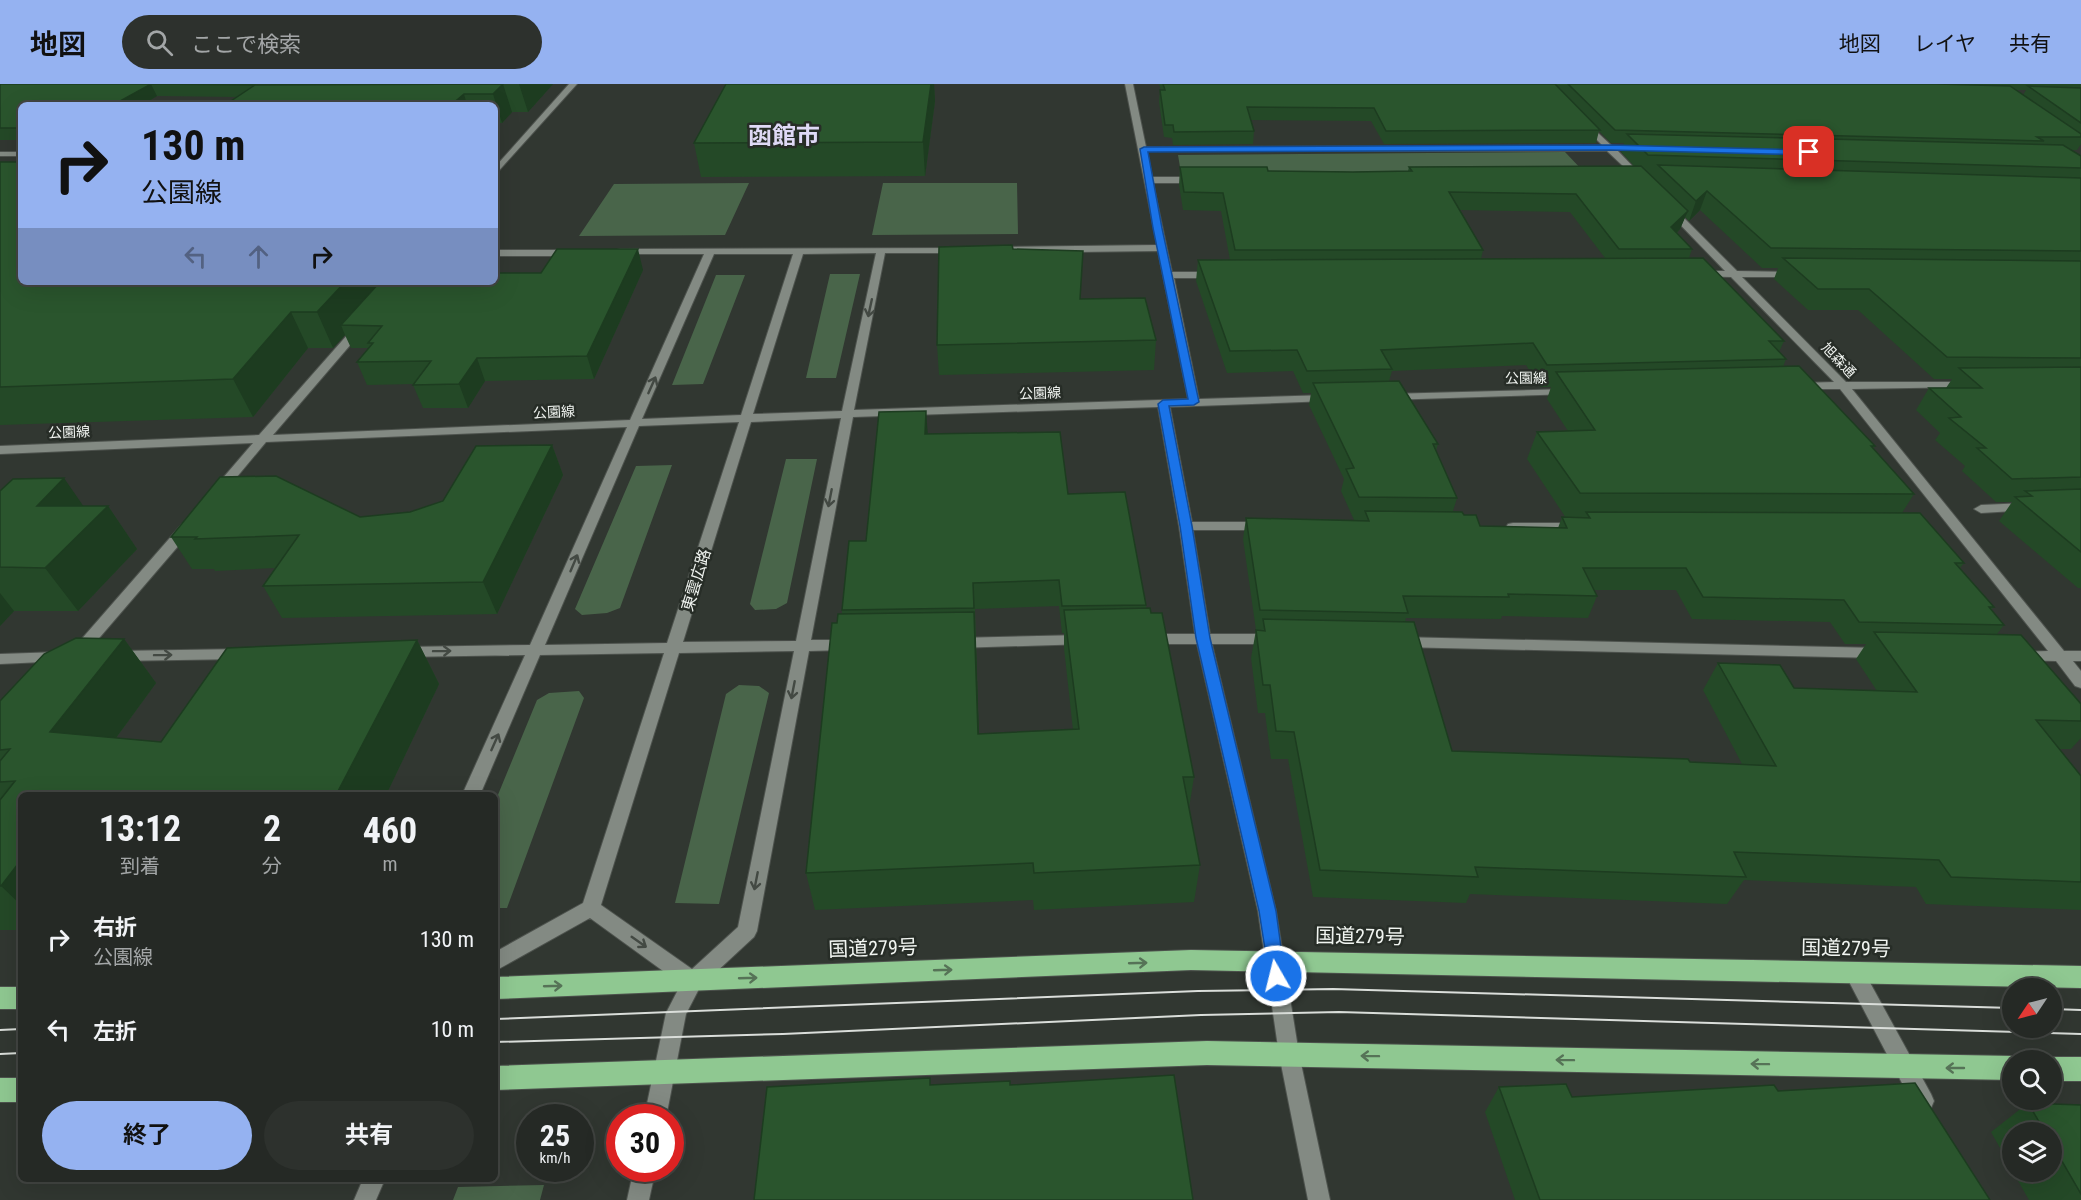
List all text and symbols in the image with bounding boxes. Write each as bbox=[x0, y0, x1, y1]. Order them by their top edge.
search box bbox=[122, 15, 542, 69]
icon: search bbox=[143, 26, 176, 59]
text: 地図 bbox=[30, 28, 86, 61]
text: ここで検索 bbox=[191, 32, 301, 57]
text: 地図 bbox=[1839, 32, 1881, 56]
text: レイヤ bbox=[1914, 32, 1976, 56]
text: 共有 bbox=[2009, 32, 2051, 56]
text: 130 m bbox=[141, 121, 246, 170]
district label: 函館市 bbox=[748, 122, 820, 150]
icon: right bbox=[42, 126, 120, 204]
pin bbox=[1783, 126, 1834, 177]
icon: arrive bbox=[1792, 135, 1825, 168]
text: 公園線 bbox=[141, 177, 222, 209]
icon: left bbox=[179, 240, 212, 273]
icon: ahead bbox=[242, 240, 275, 273]
icon: right bbox=[305, 240, 338, 273]
one-way arrow bbox=[863, 298, 875, 317]
street label: 旭森通 bbox=[1819, 339, 1859, 381]
street label: 公園線 bbox=[1505, 370, 1547, 386]
one-way arrow bbox=[647, 376, 658, 394]
street label: 公園線 bbox=[1019, 384, 1061, 402]
street label: 公園線 bbox=[533, 403, 575, 421]
street label: 公園線 bbox=[48, 423, 90, 441]
one-way arrow bbox=[824, 488, 835, 508]
street label: 東雲広路 bbox=[678, 547, 714, 613]
one-way arrow bbox=[569, 554, 580, 572]
one-way arrow bbox=[432, 646, 452, 657]
one-way arrow bbox=[153, 650, 173, 661]
one-way arrow bbox=[787, 680, 798, 699]
one-way arrow bbox=[490, 733, 501, 751]
text: 13:12 bbox=[99, 808, 181, 850]
text: 2 bbox=[263, 808, 281, 850]
text: 460 bbox=[363, 810, 417, 852]
text: m bbox=[382, 852, 398, 876]
text: 到着 bbox=[120, 854, 160, 878]
text: 分 bbox=[262, 854, 282, 878]
one-way arrow bbox=[750, 871, 761, 891]
text: 右折 bbox=[93, 915, 137, 940]
icon: right bbox=[42, 923, 75, 956]
street label: 国道279号 bbox=[1315, 923, 1405, 949]
text: 130 m bbox=[420, 927, 474, 952]
street label: 国道279号 bbox=[828, 934, 918, 962]
street label: 国道279号 bbox=[1801, 935, 1891, 961]
one-way arrow bbox=[630, 936, 646, 948]
position arrow bbox=[1244, 944, 1308, 1008]
text: 公園線 bbox=[93, 945, 153, 969]
one-way arrow bbox=[1128, 957, 1147, 968]
one-way arrow bbox=[933, 965, 953, 976]
one-way arrow bbox=[738, 973, 758, 984]
north arrow bbox=[2002, 978, 2062, 1038]
map controls bbox=[2002, 978, 2062, 1182]
one-way arrow bbox=[543, 980, 563, 991]
icon: left bbox=[42, 1013, 75, 1046]
text: 10 m bbox=[431, 1017, 474, 1042]
text: 左折 bbox=[93, 1019, 137, 1044]
one-way arrow bbox=[1360, 1050, 1380, 1062]
button: search bbox=[2002, 1050, 2062, 1110]
one-way arrow bbox=[1555, 1055, 1575, 1066]
one-way arrow bbox=[1750, 1059, 1770, 1070]
one-way arrow bbox=[1945, 1062, 1965, 1074]
button: 終了 bbox=[42, 1101, 252, 1170]
button: 共有 bbox=[264, 1101, 474, 1170]
speed limit sign: 30 bbox=[606, 1104, 684, 1182]
text: 25 bbox=[540, 1118, 570, 1153]
button: layers bbox=[2002, 1122, 2062, 1182]
text: km/h bbox=[540, 1149, 570, 1167]

